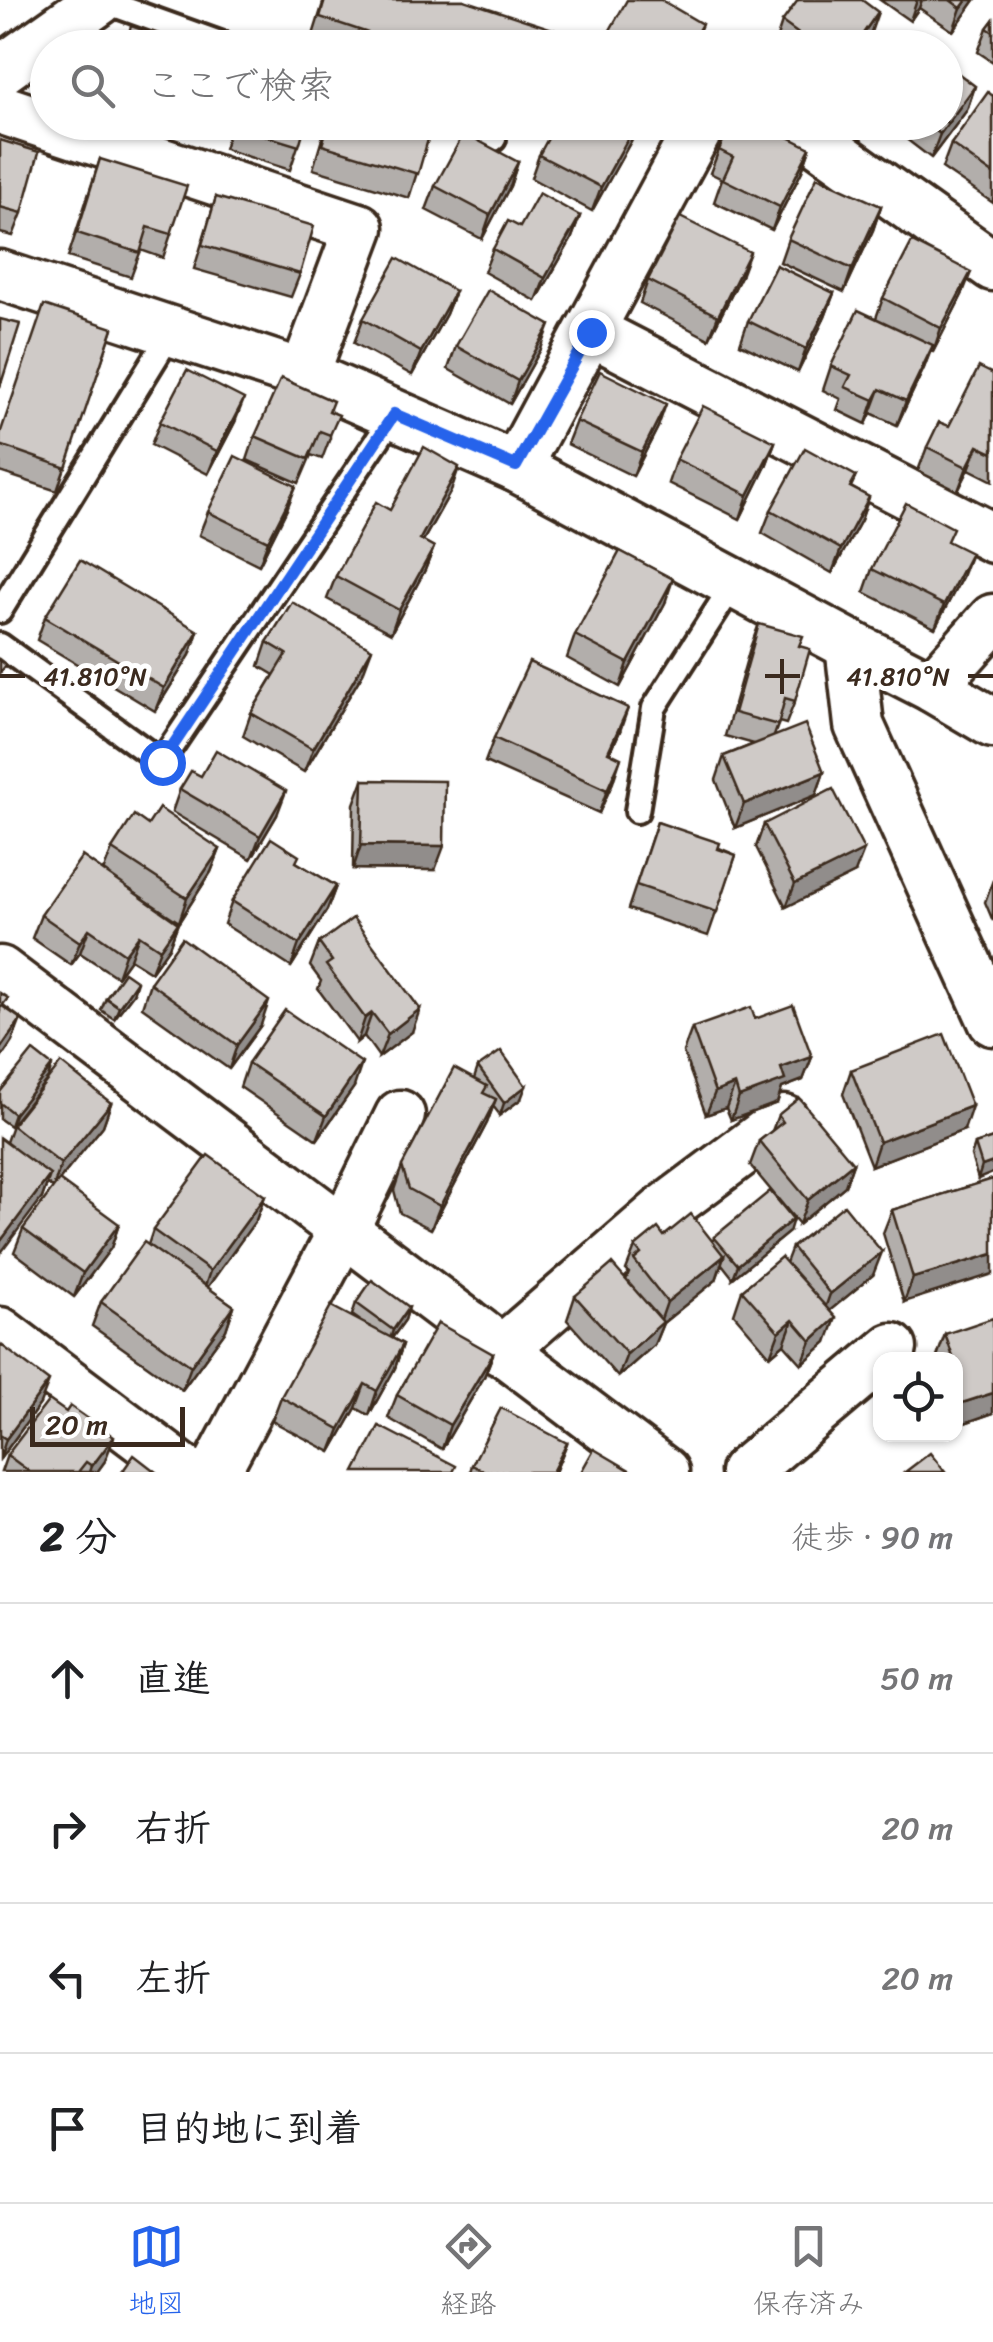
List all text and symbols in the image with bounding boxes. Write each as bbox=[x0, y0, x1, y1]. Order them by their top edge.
search box bbox=[30, 30, 963, 140]
text: ここで検索 bbox=[145, 52, 335, 119]
icon: search bbox=[65, 58, 120, 113]
route end bbox=[569, 310, 615, 356]
text: 41.810°N bbox=[43, 654, 147, 699]
text: 41.810°N bbox=[846, 654, 950, 699]
route start bbox=[140, 740, 186, 786]
map controls bbox=[873, 1352, 963, 1442]
button: locate bbox=[873, 1352, 963, 1442]
text: 20 m bbox=[45, 1400, 108, 1449]
scale bar bbox=[30, 1402, 185, 1446]
text: 2 分 bbox=[40, 1500, 117, 1574]
text: 徒歩 · 90 m bbox=[791, 1509, 953, 1566]
text: 直進 bbox=[135, 1645, 211, 1712]
text: 50 m bbox=[880, 1650, 953, 1707]
icon: ahead bbox=[40, 1651, 95, 1706]
text: 右折 bbox=[135, 1795, 211, 1862]
text: 20 m bbox=[881, 1800, 953, 1857]
icon: right bbox=[40, 1801, 95, 1856]
text: 左折 bbox=[135, 1945, 211, 2012]
text: 20 m bbox=[881, 1950, 953, 2007]
icon: left bbox=[40, 1951, 95, 2006]
text: 目的地に到着 bbox=[135, 2095, 363, 2162]
icon: arrive bbox=[40, 2101, 95, 2156]
tab: 地図 bbox=[128, 2219, 184, 2328]
tab: 経路 bbox=[440, 2219, 497, 2328]
tab: 保存済み bbox=[753, 2219, 865, 2328]

